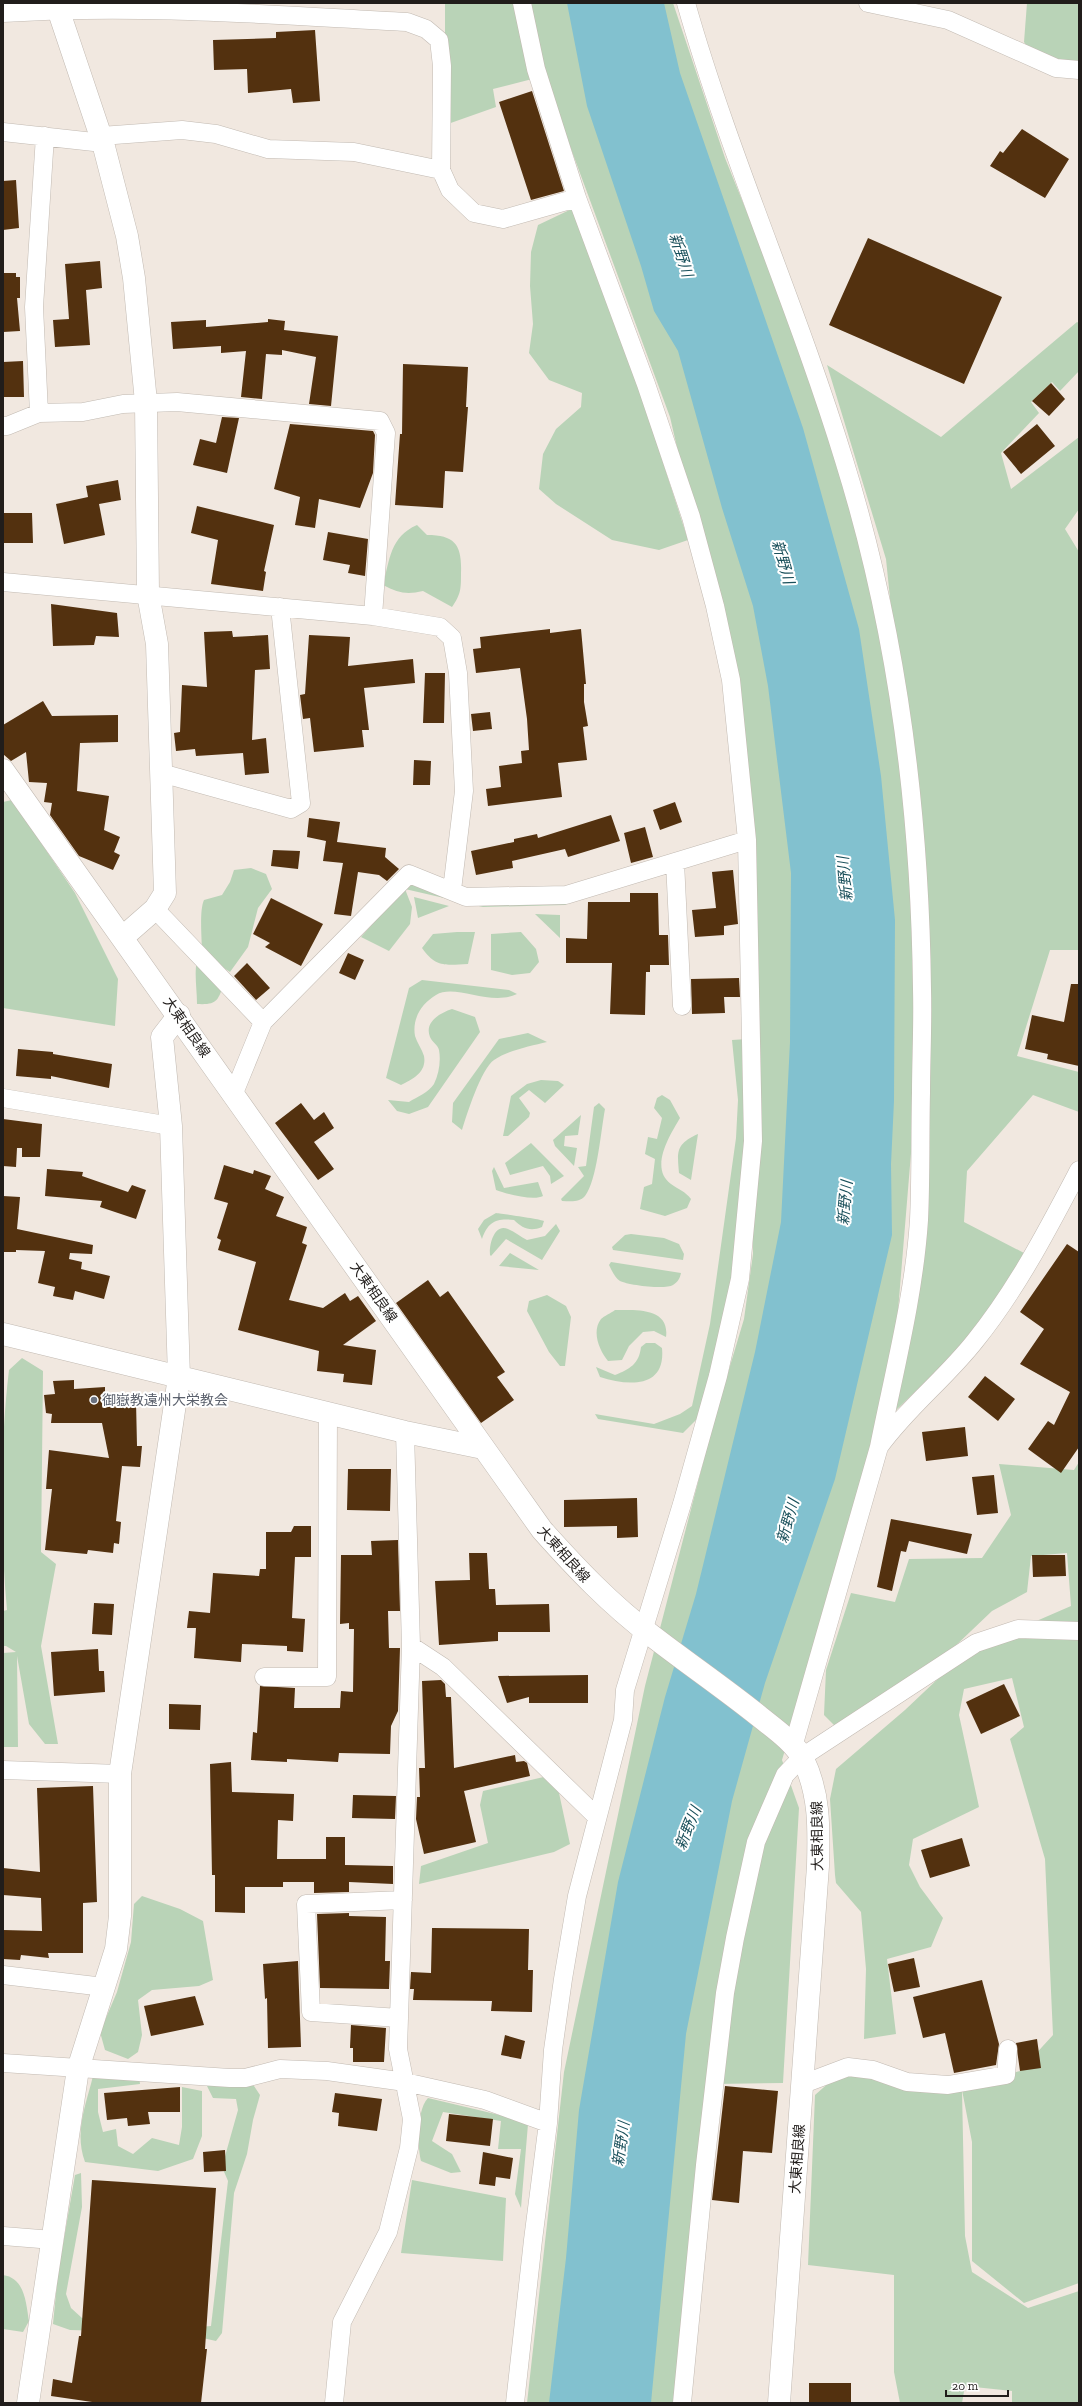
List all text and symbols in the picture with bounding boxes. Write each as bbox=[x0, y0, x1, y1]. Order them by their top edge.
water label: 新野川 bbox=[665, 231, 697, 281]
water label: 新野川 bbox=[768, 538, 798, 588]
water label: 新野川 bbox=[834, 854, 856, 902]
street label: 大東相良線 bbox=[160, 994, 214, 1061]
water label: 新野川 bbox=[834, 1178, 856, 1226]
street label: 大東相良線 bbox=[347, 1259, 401, 1326]
place label: 御嶽教遠州大栄教会 bbox=[102, 1392, 228, 1409]
marker: 御嶽教遠州大栄教会 bbox=[89, 1395, 99, 1405]
water label: 新野川 bbox=[773, 1495, 803, 1545]
street label: 大東相良線 bbox=[534, 1523, 593, 1586]
street label: 大東相良線 bbox=[808, 1801, 827, 1871]
water label: 新野川 bbox=[671, 1802, 706, 1852]
water label: 新野川 bbox=[609, 2118, 633, 2168]
street label: 大東相良線 bbox=[787, 2124, 808, 2195]
scale bar bbox=[946, 2372, 1008, 2398]
text: 20 m bbox=[952, 2379, 979, 2393]

